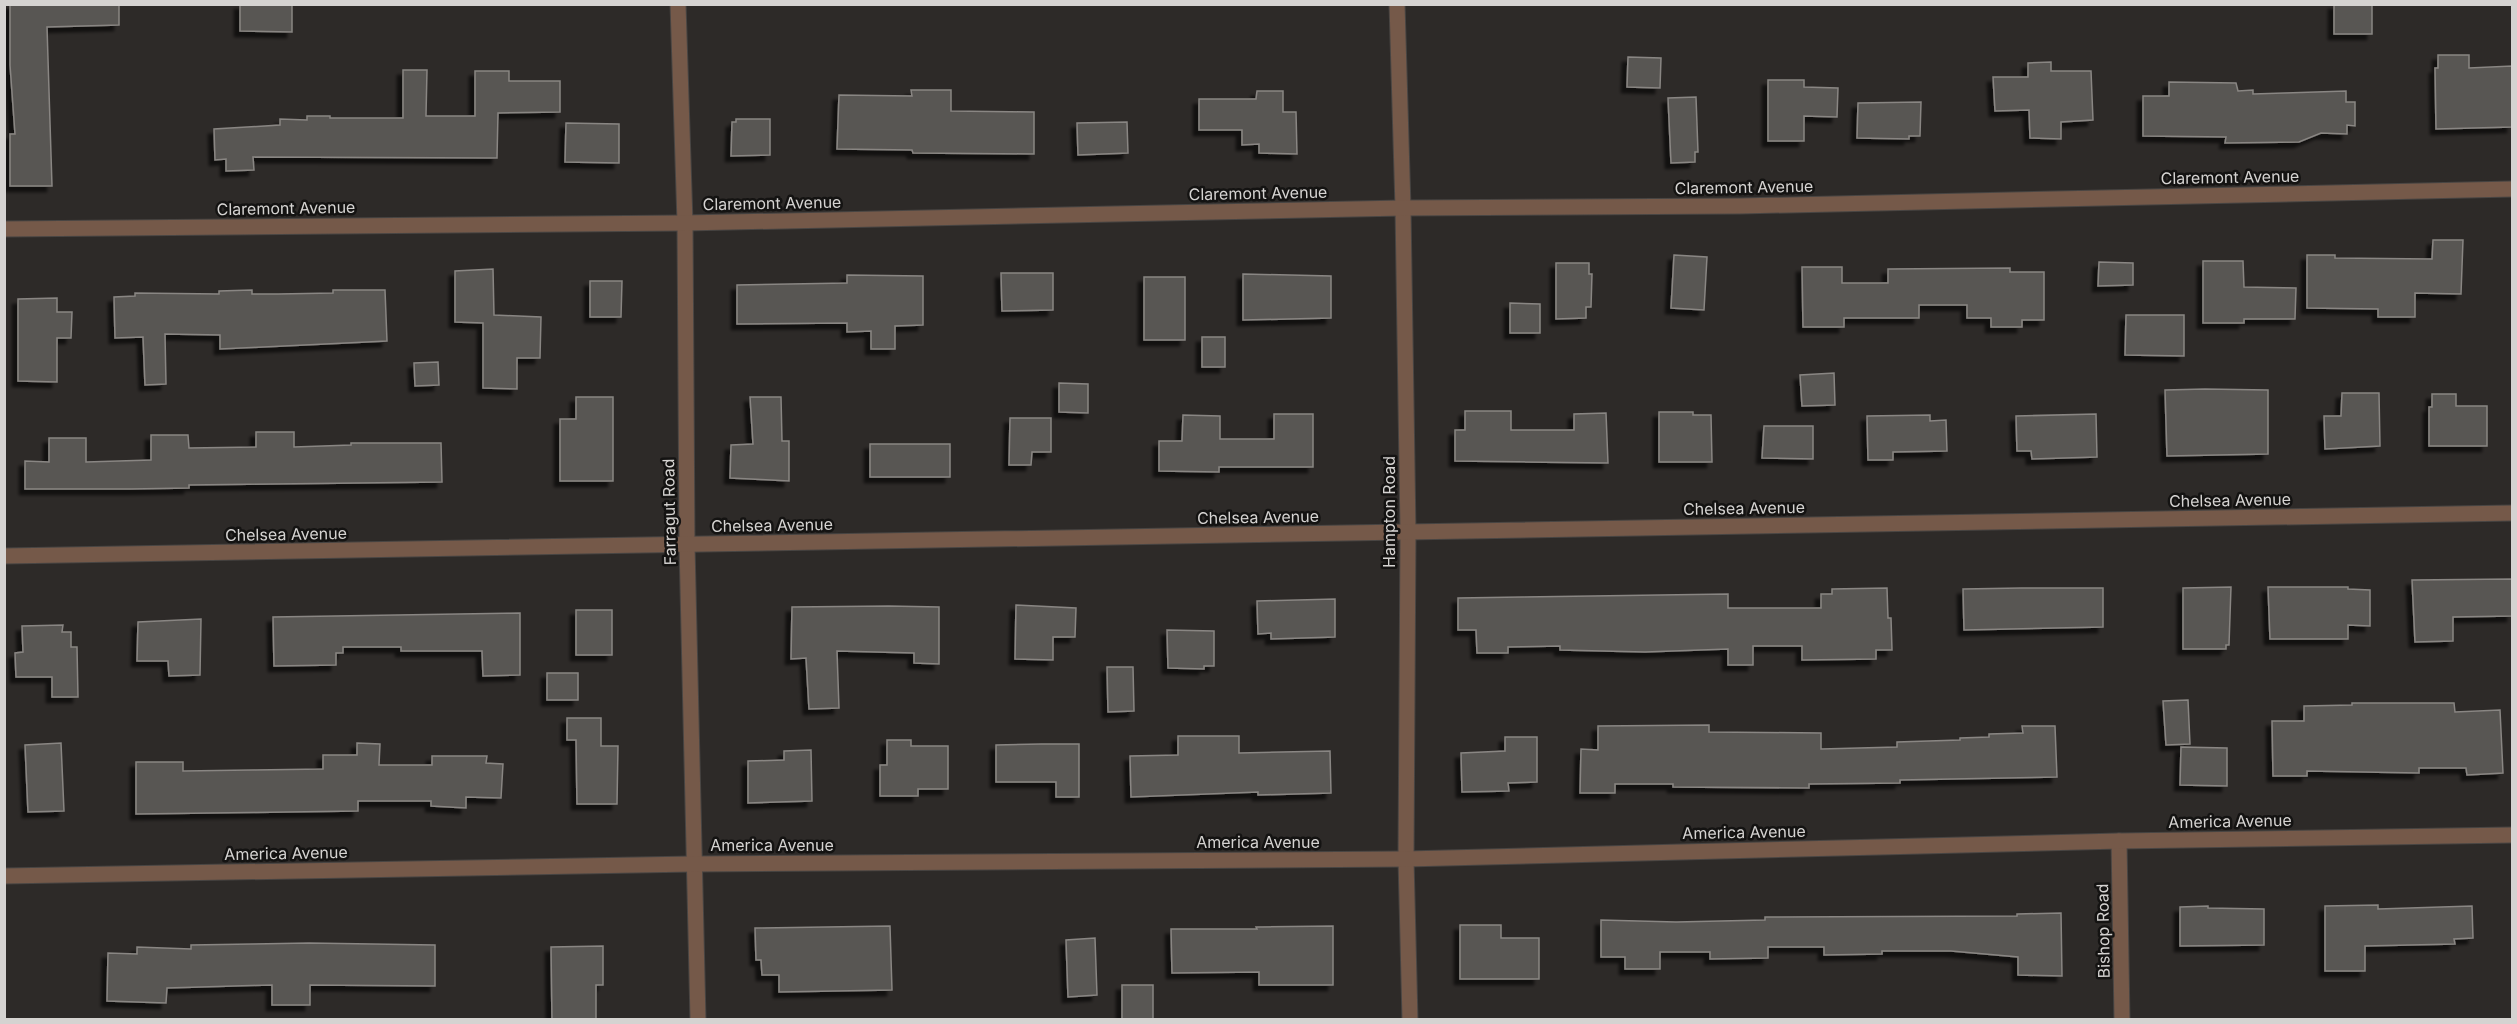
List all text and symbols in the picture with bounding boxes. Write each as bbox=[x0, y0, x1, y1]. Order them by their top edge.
street label: Claremont Avenue bbox=[2161, 166, 2299, 188]
street label: Claremont Avenue bbox=[1675, 176, 1813, 198]
street label: Claremont Avenue bbox=[1189, 182, 1327, 204]
street label: Claremont Avenue bbox=[703, 192, 841, 214]
street label: Claremont Avenue bbox=[217, 197, 355, 219]
street label: Hampton Road bbox=[1379, 456, 1399, 568]
street label: Farragut Road bbox=[658, 458, 680, 566]
street label: Chelsea Avenue bbox=[2169, 489, 2291, 511]
street label: Chelsea Avenue bbox=[1683, 497, 1805, 519]
street label: Chelsea Avenue bbox=[1197, 506, 1319, 528]
street label: Chelsea Avenue bbox=[711, 514, 833, 536]
street label: Chelsea Avenue bbox=[225, 523, 347, 545]
street label: America Avenue bbox=[2168, 810, 2292, 832]
street label: America Avenue bbox=[1682, 821, 1806, 843]
street label: America Avenue bbox=[1196, 832, 1320, 852]
street label: America Avenue bbox=[710, 835, 834, 855]
street label: America Avenue bbox=[224, 842, 348, 864]
street label: Bishop Road bbox=[2092, 883, 2114, 979]

